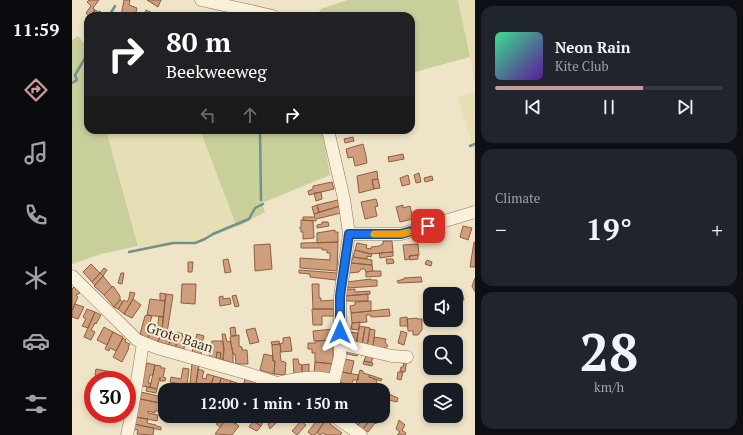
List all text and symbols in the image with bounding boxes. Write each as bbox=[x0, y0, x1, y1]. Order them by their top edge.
text: 11:59 bbox=[13, 17, 59, 41]
text: 80 m bbox=[166, 23, 231, 60]
icon: right bbox=[100, 28, 152, 80]
text: Neon Rain bbox=[555, 37, 631, 57]
text: Kite Club bbox=[555, 57, 609, 75]
text: Beekweeweg bbox=[166, 59, 267, 83]
icon: directions bbox=[22, 76, 50, 104]
icon: previous bbox=[522, 96, 544, 118]
icon: pause bbox=[598, 96, 620, 118]
icon: next bbox=[674, 96, 696, 118]
icon: left bbox=[197, 104, 219, 126]
icon: ahead bbox=[239, 104, 261, 126]
icon: right bbox=[281, 104, 303, 126]
icon: music bbox=[22, 139, 50, 167]
text: Climate bbox=[495, 189, 540, 207]
icon: phone bbox=[22, 201, 50, 229]
pin bbox=[411, 209, 445, 243]
text: 19° bbox=[586, 209, 632, 249]
icon: arrive bbox=[417, 215, 439, 237]
text: − bbox=[495, 215, 507, 244]
text: + bbox=[711, 215, 723, 244]
icon: climate bbox=[22, 264, 50, 292]
map controls bbox=[423, 287, 463, 423]
button: sound bbox=[423, 287, 463, 327]
position arrow bbox=[319, 311, 361, 353]
street label: Grote Baan bbox=[144, 317, 217, 357]
text: 28 bbox=[580, 317, 638, 386]
icon: car bbox=[22, 327, 50, 355]
button: search bbox=[423, 335, 463, 375]
speed limit sign: 30 bbox=[84, 371, 136, 423]
text: km/h bbox=[594, 378, 624, 396]
button: layers bbox=[423, 383, 463, 423]
icon: filters bbox=[22, 390, 50, 418]
text: 12:00 · 1 min · 150 m bbox=[200, 393, 348, 413]

